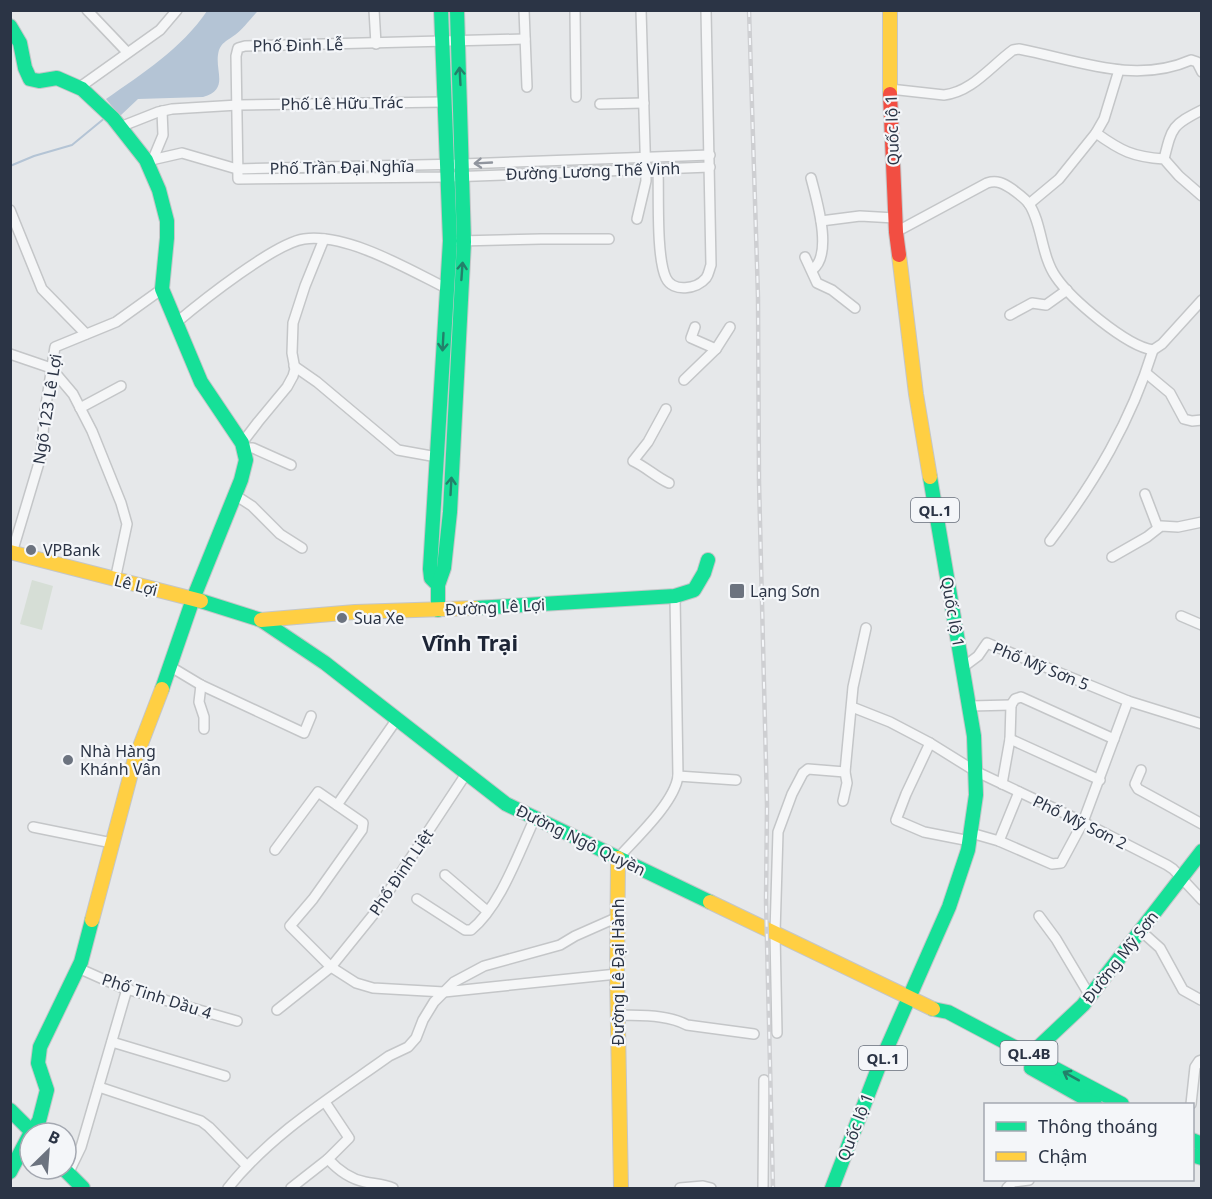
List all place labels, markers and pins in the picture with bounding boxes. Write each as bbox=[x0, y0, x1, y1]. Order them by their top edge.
place label: VPBank bbox=[43, 539, 101, 561]
marker: VPBank bbox=[24, 543, 38, 557]
place label: Lạng Sơn bbox=[750, 580, 820, 602]
marker: Lạng Sơn bbox=[728, 582, 746, 600]
place label: Sua Xe bbox=[354, 607, 404, 629]
marker: Sua Xe bbox=[335, 611, 349, 625]
place label: Nhà Hàng Khánh Vân bbox=[80, 740, 161, 780]
marker: Nhà Hàng Khánh Vân bbox=[61, 753, 75, 767]

